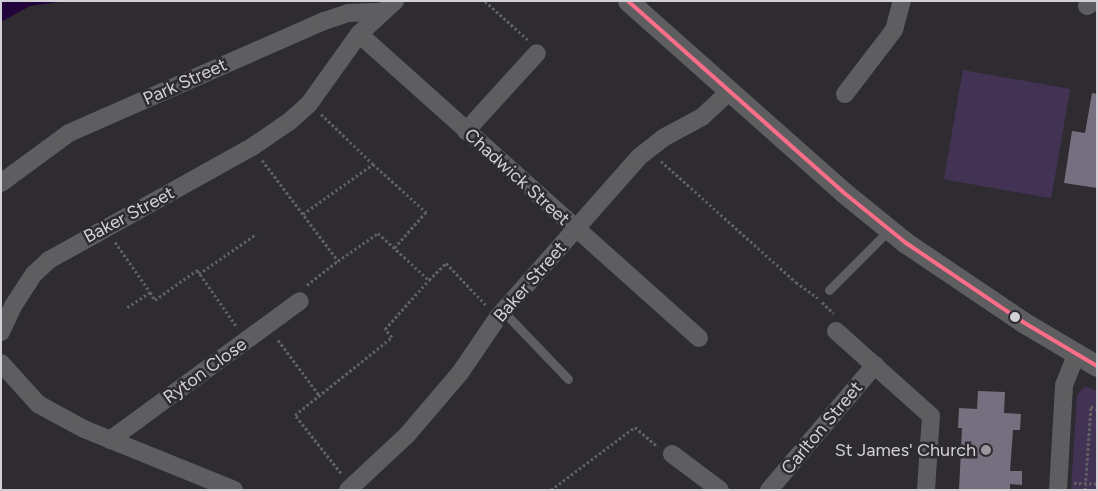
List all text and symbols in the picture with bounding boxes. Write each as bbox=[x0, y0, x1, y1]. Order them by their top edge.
street label: Park Street bbox=[140, 54, 230, 110]
street label: Chadwick Street bbox=[460, 124, 574, 230]
street label: Baker Street bbox=[80, 182, 178, 248]
street label: Baker Street bbox=[489, 237, 571, 327]
unlabelled marker bbox=[1010, 312, 1020, 322]
street label: Ryton Close bbox=[159, 333, 251, 409]
street label: Carlton Street bbox=[777, 377, 867, 479]
place label: St James' Church bbox=[835, 439, 976, 461]
marker: St James' Church bbox=[980, 444, 992, 456]

